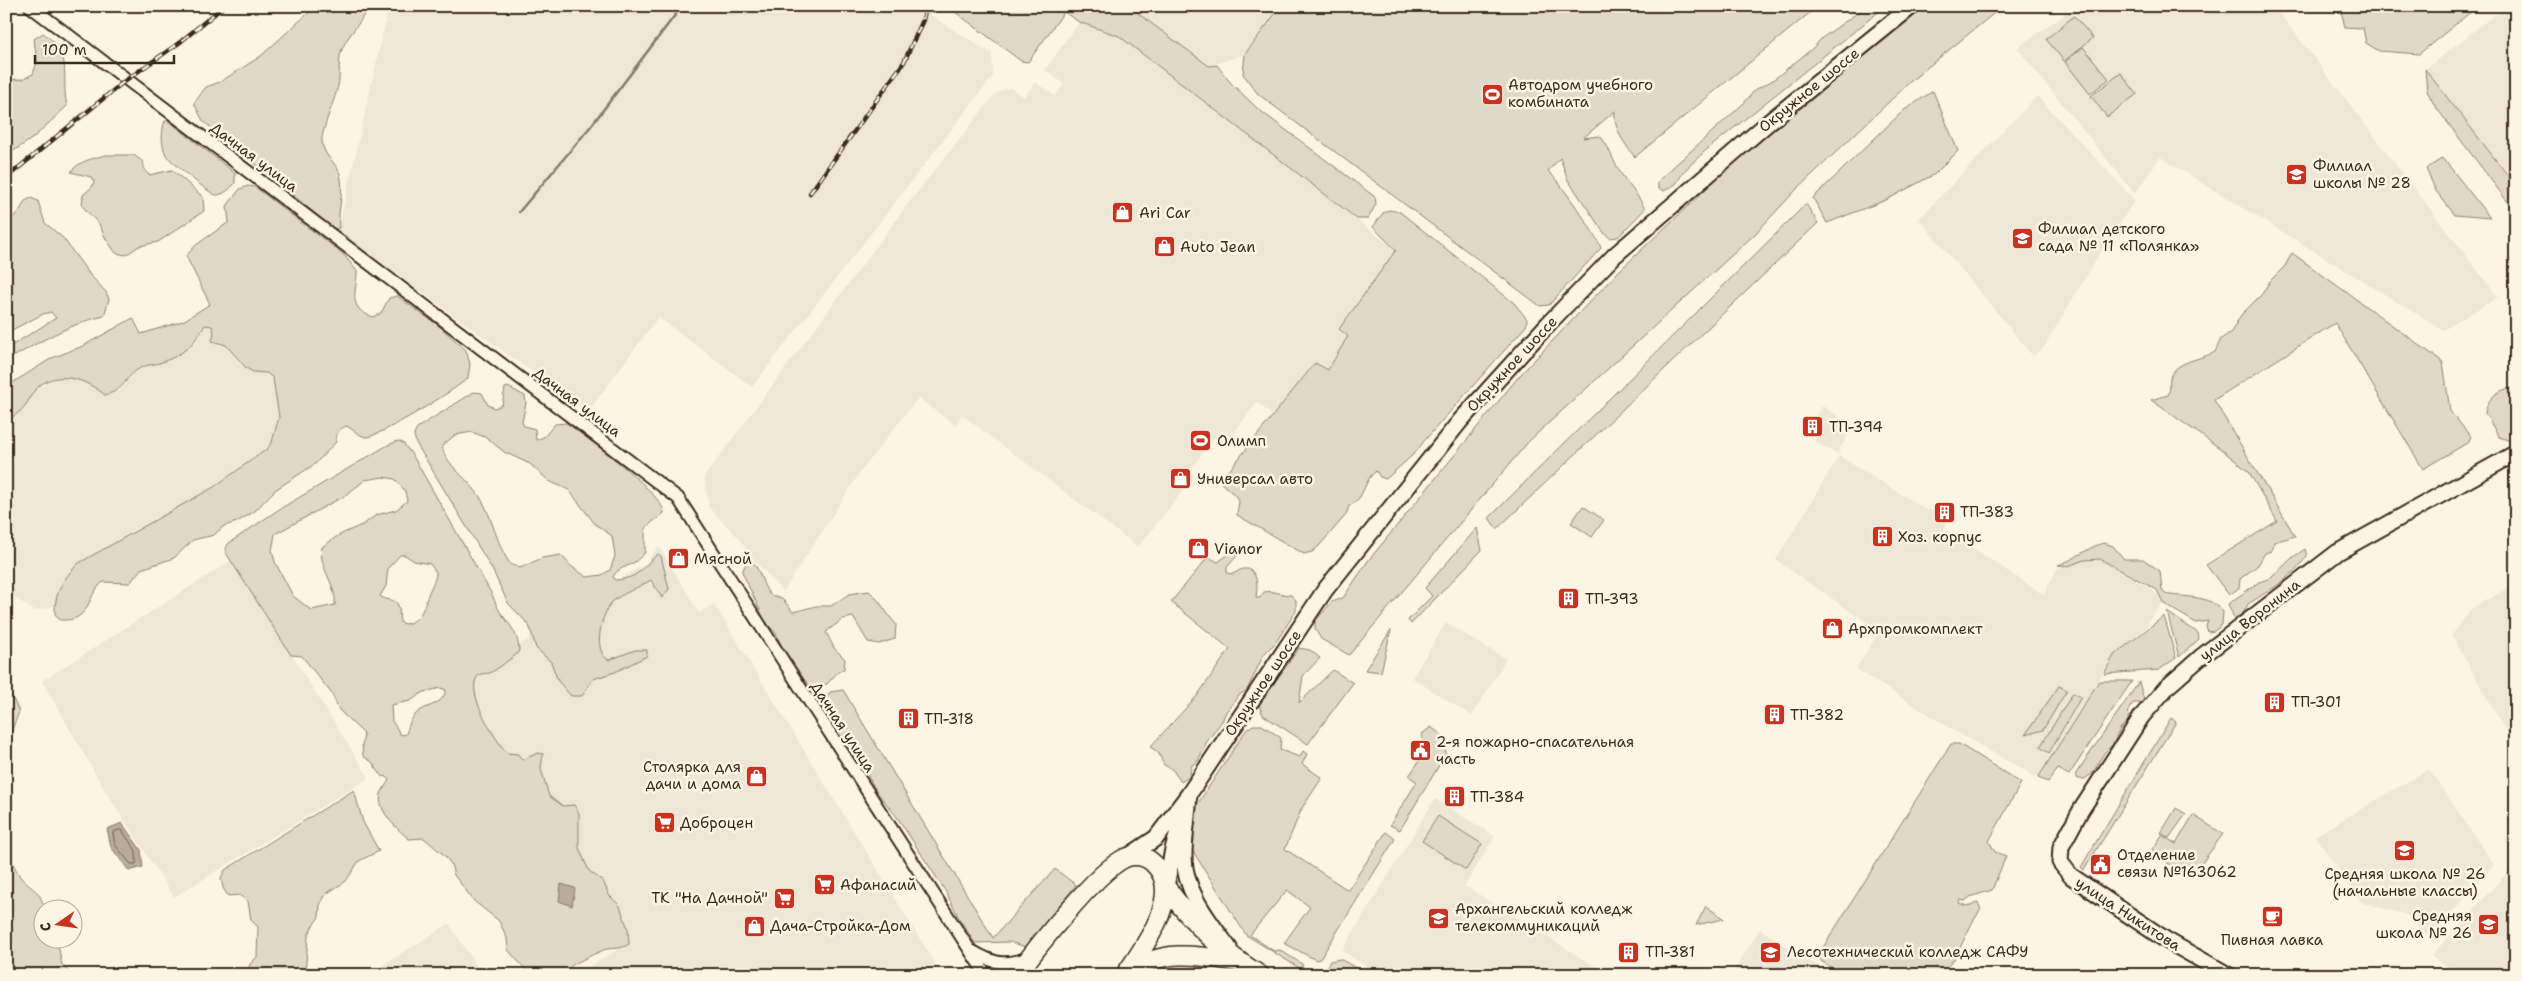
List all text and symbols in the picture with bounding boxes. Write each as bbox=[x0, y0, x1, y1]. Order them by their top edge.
scale bar bbox=[35, 32, 174, 64]
text: 100 m bbox=[42, 40, 87, 60]
street label: Окружное шоссе bbox=[1754, 43, 1864, 137]
place label: Автодром учебного комбината bbox=[1508, 75, 1653, 112]
sports icon: Автодром учебного комбината bbox=[1480, 82, 1504, 106]
street label: Дачная улица bbox=[206, 117, 302, 197]
place label: Филиал школы № 28 bbox=[2313, 156, 2411, 193]
school or university icon: Филиал школы № 28 bbox=[2285, 163, 2309, 187]
shop icon: Ari Car bbox=[1111, 201, 1135, 225]
place label: Ari Car bbox=[1139, 203, 1191, 223]
place label: Филиал детского сада № 11 «Полянка» bbox=[2038, 219, 2199, 256]
school or university icon: Филиал детского сада № 11 «Полянка» bbox=[2010, 226, 2034, 250]
shop icon: Auto Jean bbox=[1152, 235, 1176, 259]
place label: Auto Jean bbox=[1180, 237, 1255, 257]
street label: Окружное шоссе bbox=[1462, 312, 1562, 416]
street label: Дачная улица bbox=[529, 362, 625, 442]
building icon: ТП-394 bbox=[1801, 415, 1825, 439]
place label: ТП-394 bbox=[1829, 417, 1883, 437]
sports icon: Олимп bbox=[1189, 429, 1213, 453]
place label: Олимп bbox=[1217, 431, 1266, 451]
shop icon: Универсал авто bbox=[1169, 467, 1193, 491]
place label: Универсал авто bbox=[1197, 469, 1313, 489]
building icon: ТП-383 bbox=[1932, 500, 1956, 524]
place label: ТП-383 bbox=[1960, 502, 2014, 522]
building icon: Хоз. корпус bbox=[1870, 525, 1894, 549]
place label: Хоз. корпус bbox=[1898, 527, 1982, 547]
shop icon: Vianor bbox=[1186, 537, 1210, 561]
place label: Vianor bbox=[1214, 539, 1263, 559]
shop icon: Мясной bbox=[666, 547, 690, 571]
place label: Мясной bbox=[694, 549, 752, 569]
street label: улица Воронина bbox=[2196, 574, 2305, 666]
building icon: ТП-393 bbox=[1557, 587, 1581, 611]
place label: ТП-393 bbox=[1585, 589, 1639, 609]
shop icon: Архпромкомплект bbox=[1820, 617, 1844, 641]
place label: Архпромкомплект bbox=[1848, 619, 1983, 639]
street label: Окружное шоссе bbox=[1220, 626, 1306, 740]
street label: Дачная улица bbox=[806, 678, 880, 777]
building icon: ТП-301 bbox=[2263, 690, 2287, 714]
place label: ТП-301 bbox=[2291, 692, 2341, 712]
building icon: ТП-382 bbox=[1762, 703, 1786, 727]
place label: ТП-382 bbox=[1790, 705, 1844, 725]
building icon: ТП-318 bbox=[896, 707, 920, 731]
place label: ТП-318 bbox=[924, 709, 974, 729]
place label: 2-я пожарно-спасательная часть bbox=[1436, 732, 1634, 769]
public building icon: 2-я пожарно-спасательная часть bbox=[1408, 739, 1432, 763]
place label: Столярка для дачи и дома bbox=[643, 757, 742, 794]
shop icon: Столярка для дачи и дома bbox=[745, 764, 769, 788]
building icon: ТП-384 bbox=[1442, 785, 1466, 809]
place label: ТП-384 bbox=[1470, 787, 1524, 807]
supermarket icon: Доброцен bbox=[652, 811, 676, 835]
place label: Доброцен bbox=[680, 813, 753, 833]
school or university icon: Средняя школа № 26 (начальные классы) bbox=[2393, 839, 2417, 863]
place label: Отделение связи №163062 bbox=[2117, 845, 2237, 882]
public building icon: Отделение связи №163062 bbox=[2089, 852, 2113, 876]
place label: Средняя школа № 26 (начальные классы) bbox=[2324, 864, 2486, 901]
supermarket icon: Афанасий bbox=[812, 873, 836, 897]
street label: улица Никитова bbox=[2072, 873, 2185, 956]
place label: Афанасий bbox=[840, 875, 917, 895]
supermarket icon: ТК "На Дачной" bbox=[772, 886, 796, 910]
place label: ТК "На Дачной" bbox=[651, 888, 768, 908]
north arrow bbox=[32, 898, 82, 948]
place label: Архангельский колледж телекоммуникаций bbox=[1455, 899, 1633, 936]
cafe icon: Пивная лавка bbox=[2260, 905, 2284, 929]
school or university icon: Архангельский колледж телекоммуникаций bbox=[1427, 906, 1451, 930]
place label: Средняя школа № 26 bbox=[2376, 906, 2472, 943]
school or university icon: Средняя школа № 26 bbox=[2476, 913, 2500, 937]
shop icon: Дача-Стройка-Дом bbox=[742, 914, 766, 938]
place label: Дача-Стройка-Дом bbox=[770, 916, 911, 936]
text: С bbox=[36, 921, 55, 933]
place label: Пивная лавка bbox=[2221, 930, 2324, 950]
building icon: ТП-381 bbox=[1617, 940, 1641, 964]
school or university icon: Лесотехнический колледж САФУ bbox=[1759, 940, 1783, 964]
place label: ТП-381 bbox=[1645, 942, 1695, 962]
place label: Лесотехнический колледж САФУ bbox=[1787, 942, 2029, 962]

